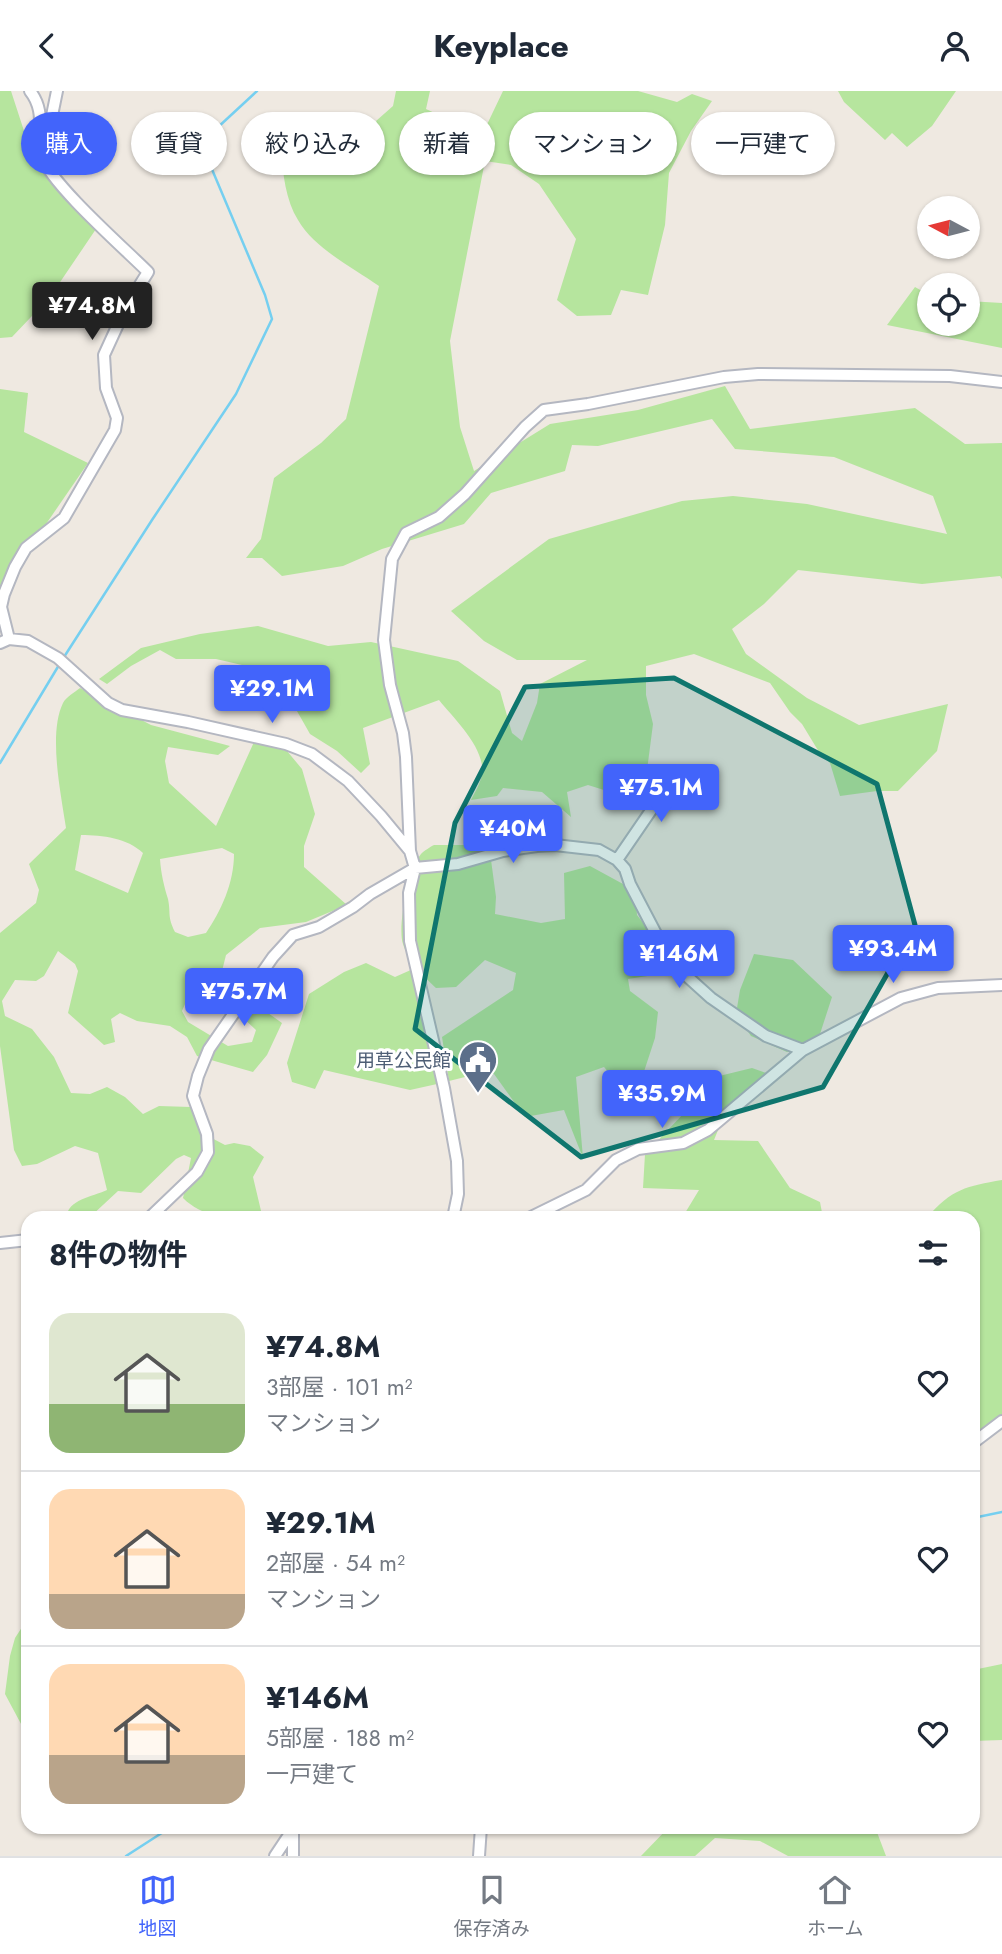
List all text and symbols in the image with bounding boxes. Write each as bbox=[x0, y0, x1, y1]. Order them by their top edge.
text: Keyplace bbox=[433, 23, 569, 69]
icon: back bbox=[28, 27, 66, 65]
icon: person bbox=[936, 27, 974, 65]
chip: 購入 bbox=[21, 112, 117, 175]
chip: 賃貸 bbox=[131, 112, 227, 175]
chip: 絞り込み bbox=[241, 112, 385, 175]
chip: 新着 bbox=[399, 112, 495, 175]
chip: マンション bbox=[509, 112, 677, 175]
chip: 一戸建て bbox=[691, 112, 835, 175]
north arrow bbox=[917, 196, 980, 259]
map controls bbox=[917, 196, 980, 336]
button: locate bbox=[917, 273, 980, 336]
pin: ¥74.8M bbox=[35, 282, 149, 342]
text: ¥74.8M bbox=[48, 288, 136, 322]
pin: ¥29.1M bbox=[215, 665, 329, 725]
text: ¥29.1M bbox=[230, 671, 314, 705]
pin: ¥75.1M bbox=[604, 765, 718, 824]
text: ¥75.1M bbox=[619, 770, 703, 804]
pin: ¥40M bbox=[472, 805, 554, 865]
text: ¥40M bbox=[479, 811, 547, 845]
pin: ¥93.4M bbox=[836, 925, 950, 985]
pin: ¥146M bbox=[630, 930, 728, 990]
text: ¥93.4M bbox=[849, 931, 937, 965]
text: ¥146M bbox=[639, 936, 719, 970]
pin: ¥75.7M bbox=[187, 969, 301, 1028]
text: ¥75.7M bbox=[201, 974, 287, 1008]
public building icon: 用草公民館 bbox=[457, 1039, 499, 1094]
place label: 用草公民館 bbox=[356, 1047, 451, 1074]
pin: ¥35.9M bbox=[605, 1070, 719, 1130]
text: ¥35.9M bbox=[618, 1076, 706, 1110]
text: 8件の物件 bbox=[49, 1233, 188, 1276]
icon: filters bbox=[914, 1234, 952, 1272]
text: ¥74.8M bbox=[266, 1325, 380, 1368]
icon: home bbox=[105, 1341, 189, 1425]
icon: heart bbox=[914, 1364, 952, 1402]
text: 3部屋 · 101 m² bbox=[266, 1370, 413, 1404]
text: マンション bbox=[266, 1406, 381, 1440]
text: ¥29.1M bbox=[266, 1501, 375, 1544]
icon: home bbox=[105, 1517, 189, 1601]
icon: heart bbox=[914, 1540, 952, 1578]
text: 2部屋 · 54 m² bbox=[266, 1546, 405, 1580]
text: マンション bbox=[266, 1582, 381, 1616]
text: ¥146M bbox=[266, 1676, 369, 1719]
icon: home bbox=[105, 1692, 189, 1776]
icon: heart bbox=[914, 1715, 952, 1753]
text: 5部屋 · 188 m² bbox=[266, 1721, 414, 1755]
text: 一戸建て bbox=[266, 1757, 358, 1791]
tab: 地図 bbox=[139, 1871, 177, 1942]
tab: 保存済み bbox=[454, 1871, 530, 1942]
tab: ホーム bbox=[807, 1871, 863, 1942]

